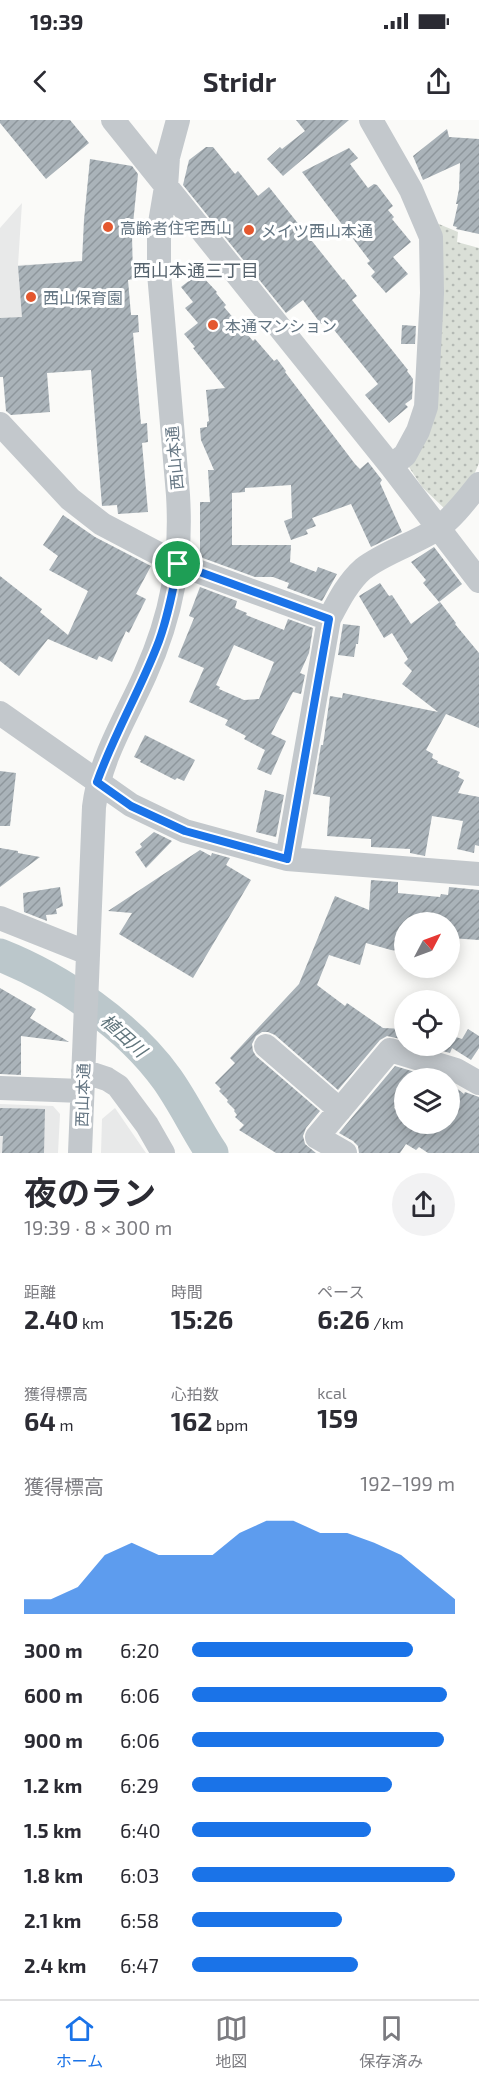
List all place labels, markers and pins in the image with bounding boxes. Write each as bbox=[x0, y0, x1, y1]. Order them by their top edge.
place label: 高齢者住宅西山 bbox=[120, 218, 232, 237]
marker: 高齢者住宅西山 bbox=[101, 220, 115, 234]
place label: メイツ西山本通 bbox=[261, 221, 373, 240]
marker: メイツ西山本通 bbox=[242, 223, 256, 237]
place label: 西山保育園 bbox=[43, 288, 123, 307]
marker: 西山保育園 bbox=[24, 290, 38, 304]
place label: 本通マンション bbox=[225, 316, 337, 335]
marker: 本通マンション bbox=[206, 318, 220, 332]
pin bbox=[152, 538, 203, 589]

